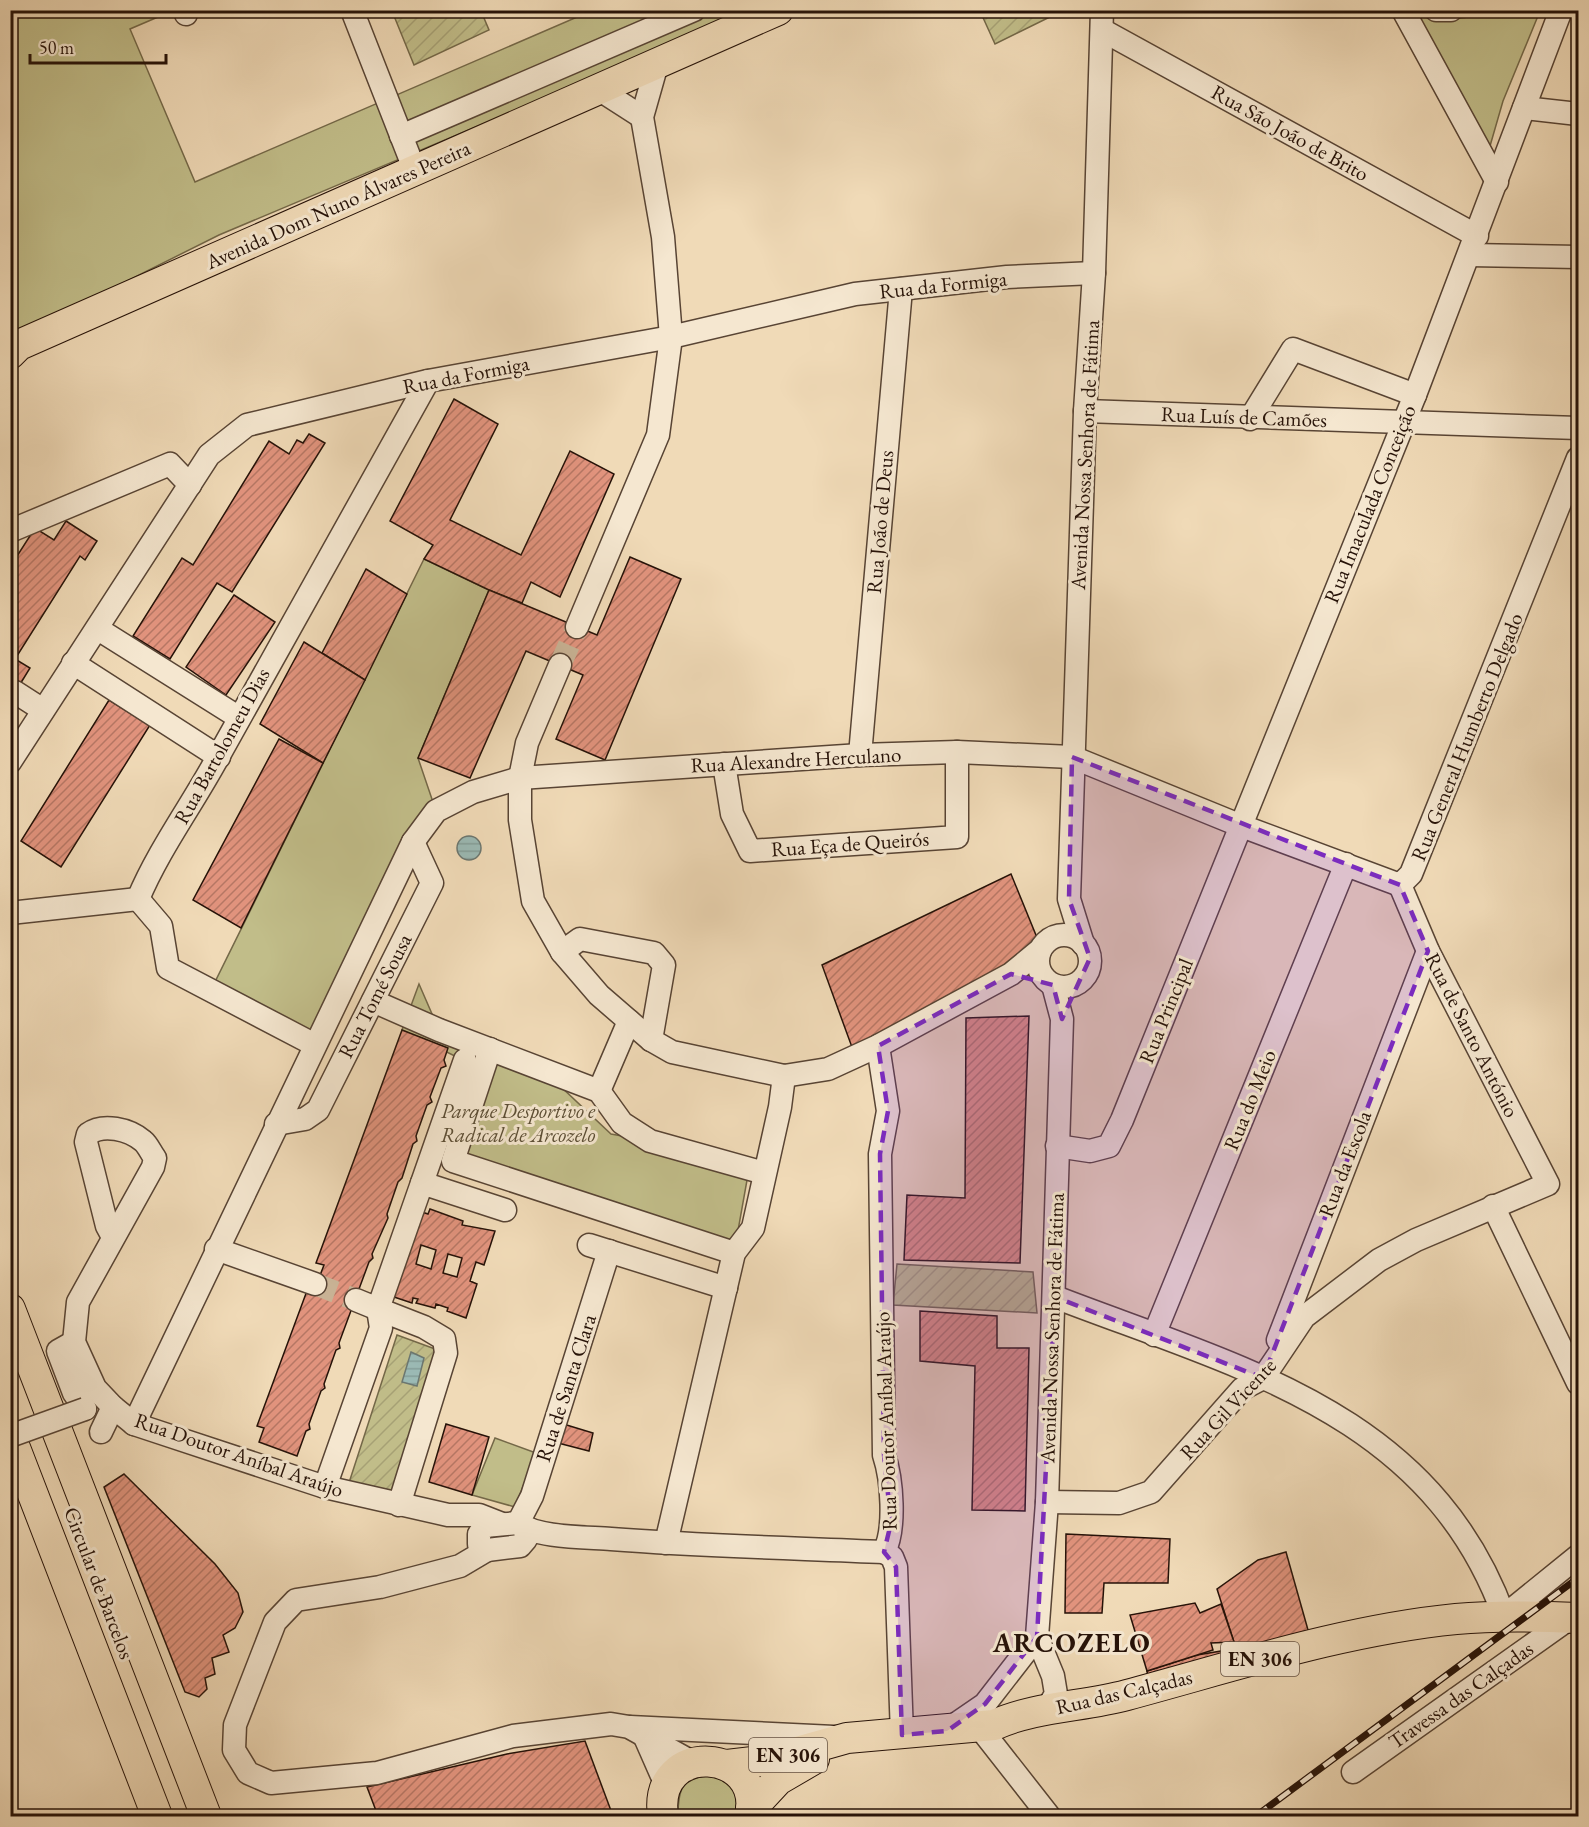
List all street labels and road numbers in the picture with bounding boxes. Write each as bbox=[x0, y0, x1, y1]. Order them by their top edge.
street label: Rua São João de Brito bbox=[1207, 78, 1374, 187]
street label: Avenida Dom Nuno Álvares Pereira bbox=[200, 134, 475, 276]
street label: Rua da Formiga bbox=[878, 264, 1009, 305]
street label: Avenida Nossa Senhora de Fátima bbox=[1064, 319, 1105, 592]
street label: Rua da Formiga bbox=[400, 349, 532, 400]
street label: Rua Luís de Camões bbox=[1161, 400, 1328, 433]
street label: Rua Imaculada Conceição bbox=[1317, 401, 1422, 607]
street label: Rua João de Deus bbox=[860, 449, 899, 595]
street label: Rua General Humberto Delgado bbox=[1404, 609, 1529, 865]
street label: Rua Bartolomeu Dias bbox=[167, 663, 276, 829]
street label: Rua Alexandre Herculano bbox=[690, 740, 902, 779]
street label: Rua Eça de Queirós bbox=[770, 824, 930, 863]
street label: Rua Tomé Sousa bbox=[332, 929, 418, 1062]
street label: Rua de Santo António bbox=[1419, 948, 1526, 1122]
street label: Rua Principal bbox=[1132, 954, 1199, 1067]
street label: Rua do Meio bbox=[1217, 1046, 1282, 1154]
street label: Rua da Escola bbox=[1312, 1106, 1377, 1221]
street label: Avenida Nossa Senhora de Fátima bbox=[1033, 1192, 1070, 1465]
street label: Rua de Santa Clara bbox=[529, 1310, 602, 1465]
street label: Rua Doutor Aníbal Araújo bbox=[868, 1311, 903, 1531]
street label: Rua Gil Vicente bbox=[1174, 1352, 1282, 1465]
street label: Rua Doutor Aníbal Araújo bbox=[131, 1406, 347, 1503]
street label: Circular de Barcelos bbox=[58, 1503, 141, 1663]
street label: Travessa das Calçadas bbox=[1383, 1634, 1539, 1755]
road number: EN 306 bbox=[1221, 1642, 1299, 1676]
street label: Rua das Calçadas bbox=[1053, 1663, 1195, 1720]
road number: EN 306 bbox=[749, 1738, 827, 1772]

